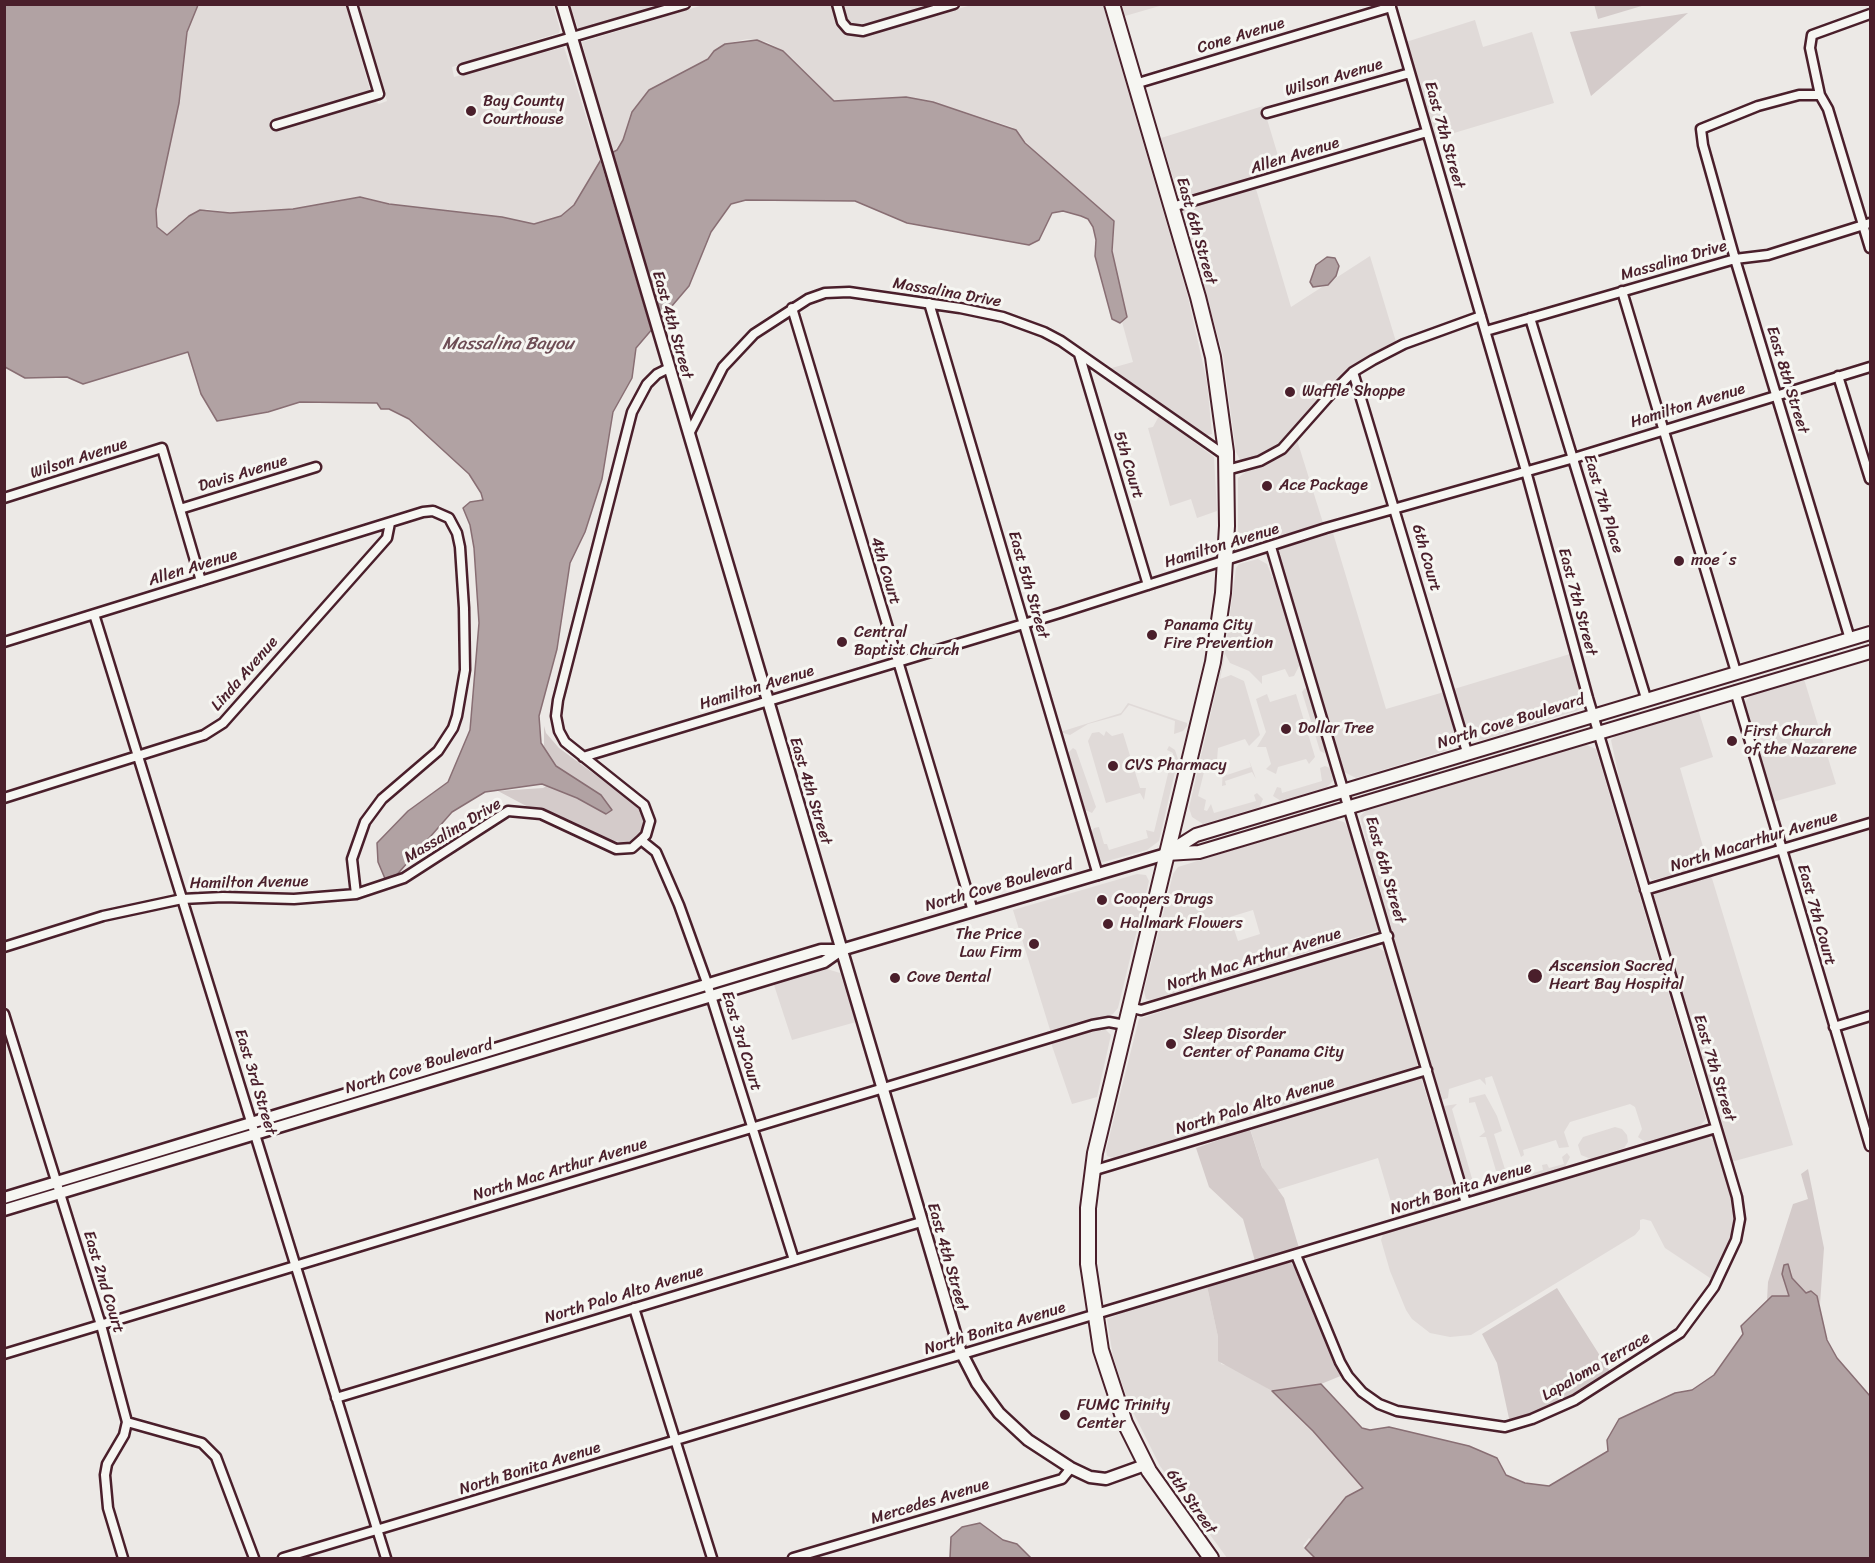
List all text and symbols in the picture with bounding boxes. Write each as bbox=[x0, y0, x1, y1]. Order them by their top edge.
street label: Cone Avenue bbox=[1195, 14, 1287, 58]
street label: Wilson Avenue bbox=[1283, 55, 1385, 101]
street label: East 7th Street bbox=[1420, 79, 1468, 191]
place label: Bay County Courthouse bbox=[483, 92, 564, 130]
marker: Bay County Courthouse bbox=[464, 104, 478, 118]
street label: Allen Avenue bbox=[1248, 133, 1342, 179]
street label: East 6th Street bbox=[1172, 175, 1220, 287]
street label: Massalina Drive bbox=[1619, 237, 1729, 285]
street label: East 4th Street bbox=[647, 269, 697, 381]
street label: Massalina Drive bbox=[891, 274, 1003, 312]
street label: East 8th Street bbox=[1762, 324, 1812, 436]
water label: Massalina Bayou bbox=[442, 333, 574, 355]
street label: Hamilton Avenue bbox=[1628, 379, 1748, 433]
place label: Waffle Shoppe bbox=[1302, 382, 1405, 402]
marker: Waffle Shoppe bbox=[1283, 385, 1297, 399]
street label: 5th Court bbox=[1109, 429, 1147, 501]
street label: Wilson Avenue bbox=[28, 434, 130, 484]
street label: Davis Avenue bbox=[196, 451, 290, 497]
street label: East 7th Place bbox=[1579, 452, 1627, 556]
place label: Ace Package bbox=[1279, 476, 1368, 496]
marker: Ace Package bbox=[1260, 479, 1274, 493]
street label: Hamilton Avenue bbox=[1162, 519, 1282, 573]
street label: 6th Court bbox=[1407, 522, 1445, 594]
street label: East 5th Street bbox=[1003, 529, 1053, 641]
street label: 4th Court bbox=[866, 535, 904, 607]
street label: Allen Avenue bbox=[146, 545, 240, 591]
street label: East 7th Street bbox=[1553, 546, 1601, 658]
place label: moe´s bbox=[1691, 551, 1736, 571]
marker: moe´s bbox=[1672, 554, 1686, 568]
place label: Panama City Fire Prevention bbox=[1164, 616, 1273, 654]
place label: Central Baptist Church bbox=[854, 623, 960, 661]
marker: Panama City Fire Prevention bbox=[1145, 628, 1159, 642]
street label: Linda Avenue bbox=[208, 633, 282, 715]
marker: Central Baptist Church bbox=[835, 635, 849, 649]
street label: Hamilton Avenue bbox=[697, 661, 817, 715]
street label: North Cove Boulevard bbox=[1435, 690, 1587, 754]
place label: Dollar Tree bbox=[1298, 719, 1374, 739]
marker: Dollar Tree bbox=[1279, 722, 1293, 736]
place label: First Church of the Nazarene bbox=[1744, 722, 1857, 760]
marker: First Church of the Nazarene bbox=[1725, 734, 1739, 748]
street label: East 4th Street bbox=[785, 735, 835, 847]
place label: CVS Pharmacy bbox=[1125, 756, 1226, 776]
marker: CVS Pharmacy bbox=[1106, 759, 1120, 773]
street label: Massalina Drive bbox=[401, 794, 505, 868]
street label: North Macarthur Avenue bbox=[1668, 807, 1840, 877]
street label: East 6th Street bbox=[1361, 814, 1409, 926]
street label: North Cove Boulevard bbox=[923, 856, 1075, 916]
street label: East 7th Court bbox=[1792, 862, 1840, 968]
street label: Hamilton Avenue bbox=[189, 872, 309, 894]
place label: Coopers Drugs bbox=[1114, 890, 1213, 910]
marker: Coopers Drugs bbox=[1095, 893, 1109, 907]
place label: Hallmark Flowers bbox=[1120, 914, 1243, 934]
marker: Hallmark Flowers bbox=[1101, 917, 1115, 931]
street label: North Mac Arthur Avenue bbox=[1164, 924, 1344, 996]
place label: The Price Law Firm bbox=[955, 925, 1022, 963]
marker: The Price Law Firm bbox=[1027, 937, 1041, 951]
place label: Ascension Sacred Heart Bay Hospital bbox=[1549, 957, 1684, 995]
marker: Ascension Sacred Heart Bay Hospital bbox=[1526, 967, 1544, 985]
place label: Cove Dental bbox=[907, 968, 991, 988]
marker: Cove Dental bbox=[888, 971, 902, 985]
street label: East 3rd Court bbox=[717, 989, 765, 1093]
street label: East 7th Street bbox=[1689, 1012, 1739, 1124]
place label: Sleep Disorder Center of Panama City bbox=[1183, 1025, 1344, 1063]
street label: East 3rd Street bbox=[230, 1027, 280, 1137]
street label: North Cove Boulevard bbox=[343, 1035, 495, 1099]
marker: Sleep Disorder Center of Panama City bbox=[1164, 1037, 1178, 1051]
street label: North Palo Alto Avenue bbox=[1173, 1073, 1337, 1139]
street label: North Mac Arthur Avenue bbox=[470, 1134, 650, 1206]
street label: North Bonita Avenue bbox=[1388, 1158, 1534, 1220]
street label: East 4th Street bbox=[922, 1201, 972, 1313]
street label: East 2nd Court bbox=[78, 1228, 128, 1336]
street label: North Palo Alto Avenue bbox=[542, 1262, 706, 1328]
street label: North Bonita Avenue bbox=[922, 1298, 1068, 1360]
street label: Lapaloma Terrace bbox=[1539, 1328, 1653, 1406]
place label: FUMC Trinity Center bbox=[1077, 1396, 1170, 1434]
marker: FUMC Trinity Center bbox=[1058, 1408, 1072, 1422]
street label: North Bonita Avenue bbox=[457, 1438, 603, 1500]
street label: 6th Street bbox=[1162, 1466, 1220, 1538]
street label: Mercedes Avenue bbox=[868, 1475, 992, 1529]

